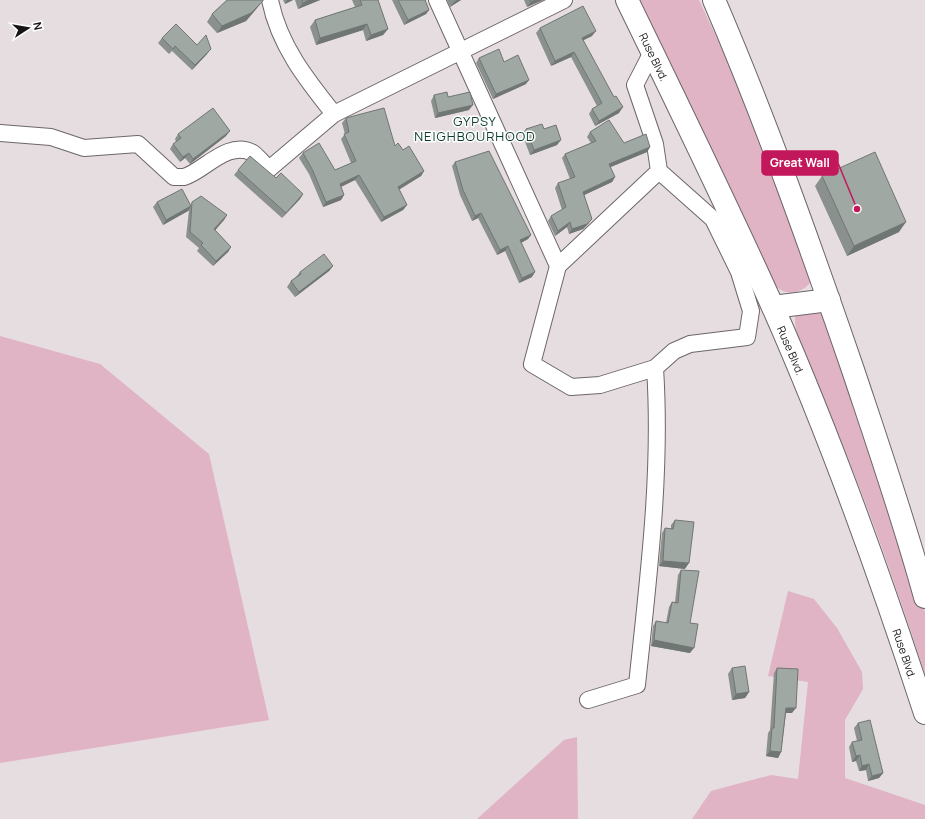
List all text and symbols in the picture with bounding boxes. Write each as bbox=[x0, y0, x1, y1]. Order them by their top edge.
north arrow bbox=[8, 8, 48, 48]
text: N bbox=[30, 20, 46, 31]
street label: Ruse Blvd. bbox=[636, 30, 673, 83]
district label: GYPSY NEIGHBOURHOOD bbox=[414, 112, 536, 145]
callout: Great Wall bbox=[762, 151, 838, 175]
text: Great Wall bbox=[770, 154, 830, 171]
street label: Ruse Blvd. bbox=[774, 323, 809, 377]
street label: Ruse Blvd. bbox=[890, 627, 921, 681]

